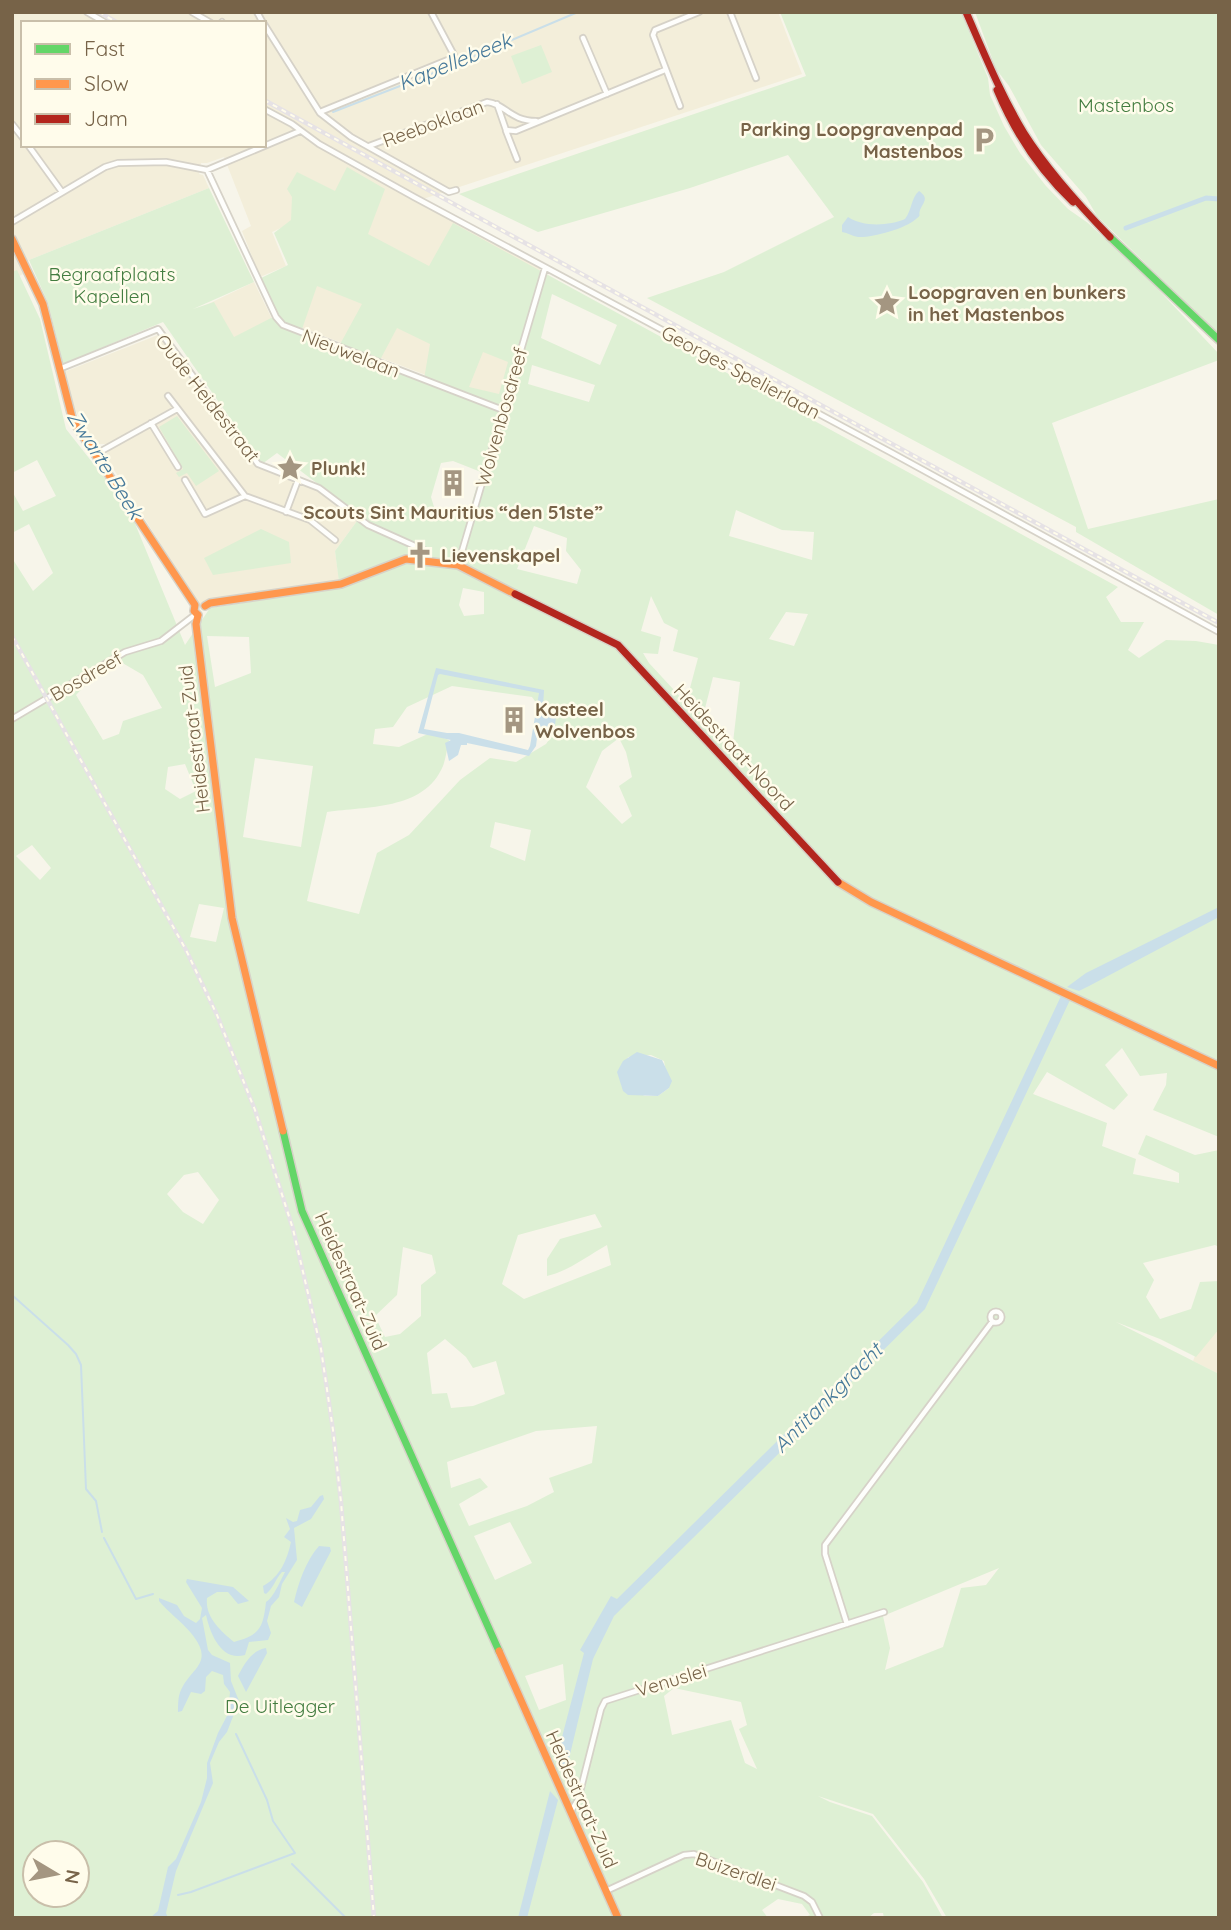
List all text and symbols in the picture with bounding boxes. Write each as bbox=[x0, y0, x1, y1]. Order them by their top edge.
legend bbox=[21, 21, 266, 147]
water label: Kapellebeek bbox=[394, 26, 517, 96]
text: Fast bbox=[84, 35, 125, 61]
text: Slow bbox=[84, 70, 129, 96]
park label: Mastenbos bbox=[1078, 93, 1174, 117]
street label: Reeboklaan bbox=[379, 94, 487, 152]
text: Jam bbox=[84, 105, 128, 131]
place label: Parking Loopgravenpad Mastenbos bbox=[740, 117, 963, 163]
parking icon: Parking Loopgravenpad Mastenbos bbox=[969, 125, 999, 155]
park label: Begraafplaats Kapellen bbox=[49, 262, 176, 308]
place label: Loopgraven en bunkers in het Mastenbos bbox=[908, 280, 1126, 326]
place icon: Loopgraven en bunkers in het Mastenbos bbox=[872, 288, 902, 318]
street label: Georges Spelierlaan bbox=[657, 320, 825, 424]
street label: Nieuwelaan bbox=[299, 323, 403, 383]
street label: Oude Heidestraat bbox=[151, 329, 265, 467]
street label: Wolvenbosdreef bbox=[470, 344, 532, 489]
water label: Zwarte Beek bbox=[62, 405, 151, 525]
place icon: Plunk! bbox=[275, 453, 305, 483]
place label: Plunk! bbox=[311, 456, 366, 480]
building icon: Scouts Sint Mauritius “den 51ste” bbox=[438, 468, 468, 498]
place label: Scouts Sint Mauritius “den 51ste” bbox=[303, 500, 603, 524]
church icon: Lievenskapel bbox=[405, 540, 435, 570]
place label: Lievenskapel bbox=[441, 543, 561, 567]
street label: Bosdreef bbox=[46, 646, 127, 706]
street label: Heidestraat-Zuid bbox=[173, 664, 215, 814]
street label: Heidestraat-Noord bbox=[669, 678, 799, 816]
place label: Kasteel Wolvenbos bbox=[535, 697, 635, 743]
building icon: Kasteel Wolvenbos bbox=[499, 705, 529, 735]
street label: Heidestraat-Zuid bbox=[310, 1208, 392, 1354]
water label: Antitankgracht bbox=[767, 1335, 889, 1457]
street label: Venuslei bbox=[633, 1658, 709, 1702]
park label: De Uitlegger bbox=[225, 1694, 336, 1718]
street label: Heidestraat-Zuid bbox=[541, 1726, 623, 1872]
north arrow bbox=[21, 1839, 91, 1909]
street label: Buizerdlei bbox=[692, 1846, 780, 1896]
text: N bbox=[60, 1868, 86, 1886]

